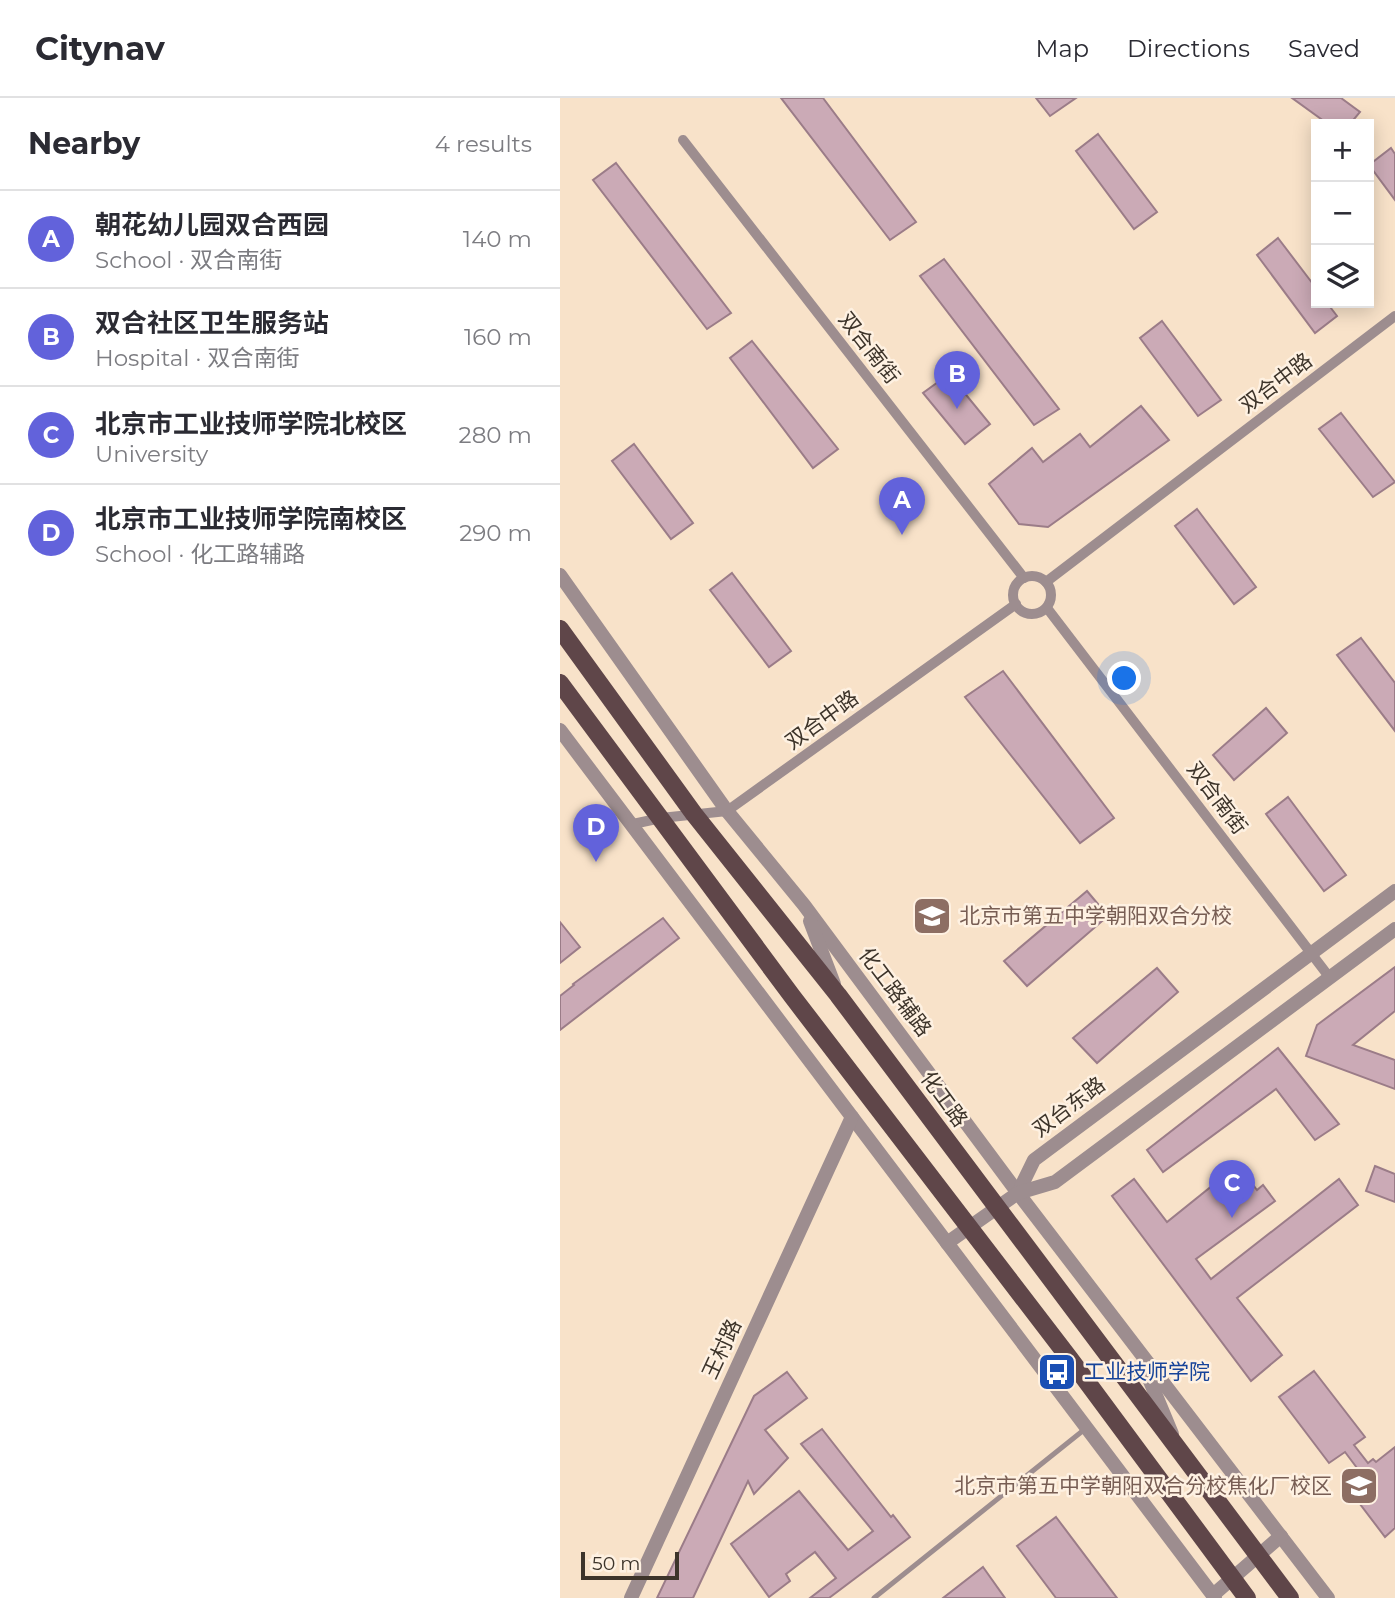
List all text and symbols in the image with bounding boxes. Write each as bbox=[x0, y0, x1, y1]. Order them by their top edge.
text: Citynav bbox=[35, 28, 165, 68]
text: Map bbox=[1036, 34, 1089, 63]
text: Directions bbox=[1127, 34, 1250, 63]
text: Saved bbox=[1288, 34, 1360, 63]
map controls bbox=[1311, 119, 1374, 308]
button: + bbox=[1311, 119, 1374, 182]
text: Nearby bbox=[28, 125, 140, 162]
text: 4 results bbox=[435, 130, 532, 158]
button: − bbox=[1311, 182, 1374, 245]
text: 朝花幼儿园双合西园 bbox=[95, 209, 329, 241]
text: A bbox=[42, 225, 60, 253]
text: 140 m bbox=[463, 225, 532, 253]
button: layers bbox=[1311, 245, 1374, 308]
text: School · 双合南街 bbox=[95, 246, 282, 274]
text: 双合社区卫生服务站 bbox=[95, 307, 329, 339]
street label: 双合南街 bbox=[834, 307, 905, 388]
text: B bbox=[42, 323, 60, 351]
text: 160 m bbox=[464, 323, 532, 351]
text: Hospital · 双合南街 bbox=[95, 344, 299, 372]
street label: 双合中路 bbox=[1235, 347, 1317, 418]
pin: B bbox=[934, 351, 980, 409]
text: 北京市工业技师学院北校区 bbox=[95, 408, 407, 440]
text: C bbox=[43, 421, 59, 449]
text: 280 m bbox=[459, 421, 532, 449]
text: University bbox=[95, 440, 208, 468]
pin: A bbox=[879, 477, 925, 535]
text: 北京市工业技师学院南校区 bbox=[95, 503, 407, 535]
text: D bbox=[42, 519, 61, 547]
text: 290 m bbox=[459, 519, 532, 547]
text: School · 化工路辅路 bbox=[95, 540, 305, 568]
your location bbox=[1107, 661, 1141, 695]
street label: 双合中路 bbox=[780, 685, 863, 754]
street label: 双合南街 bbox=[1182, 757, 1253, 839]
pin: D bbox=[573, 804, 619, 862]
school or university icon: 北京市第五中学朝阳双合分校 bbox=[911, 895, 953, 937]
place label: 北京市第五中学朝阳双合分校 bbox=[959, 903, 1232, 928]
street label: 化工路辅路 bbox=[854, 942, 937, 1041]
street label: 化工路 bbox=[916, 1066, 973, 1132]
street label: 双台东路 bbox=[1028, 1071, 1110, 1142]
pin: C bbox=[1209, 1160, 1255, 1218]
street label: 王村路 bbox=[697, 1315, 746, 1383]
bus stop icon: 工业技师学院 bbox=[1036, 1351, 1078, 1393]
place label: 工业技师学院 bbox=[1084, 1359, 1210, 1384]
school or university icon: 北京市第五中学朝阳双合分校焦化厂校区 bbox=[1338, 1465, 1380, 1507]
place label: 北京市第五中学朝阳双合分校焦化厂校区 bbox=[954, 1473, 1332, 1498]
scale bar bbox=[581, 1549, 679, 1581]
text: 50 m bbox=[592, 1552, 640, 1575]

